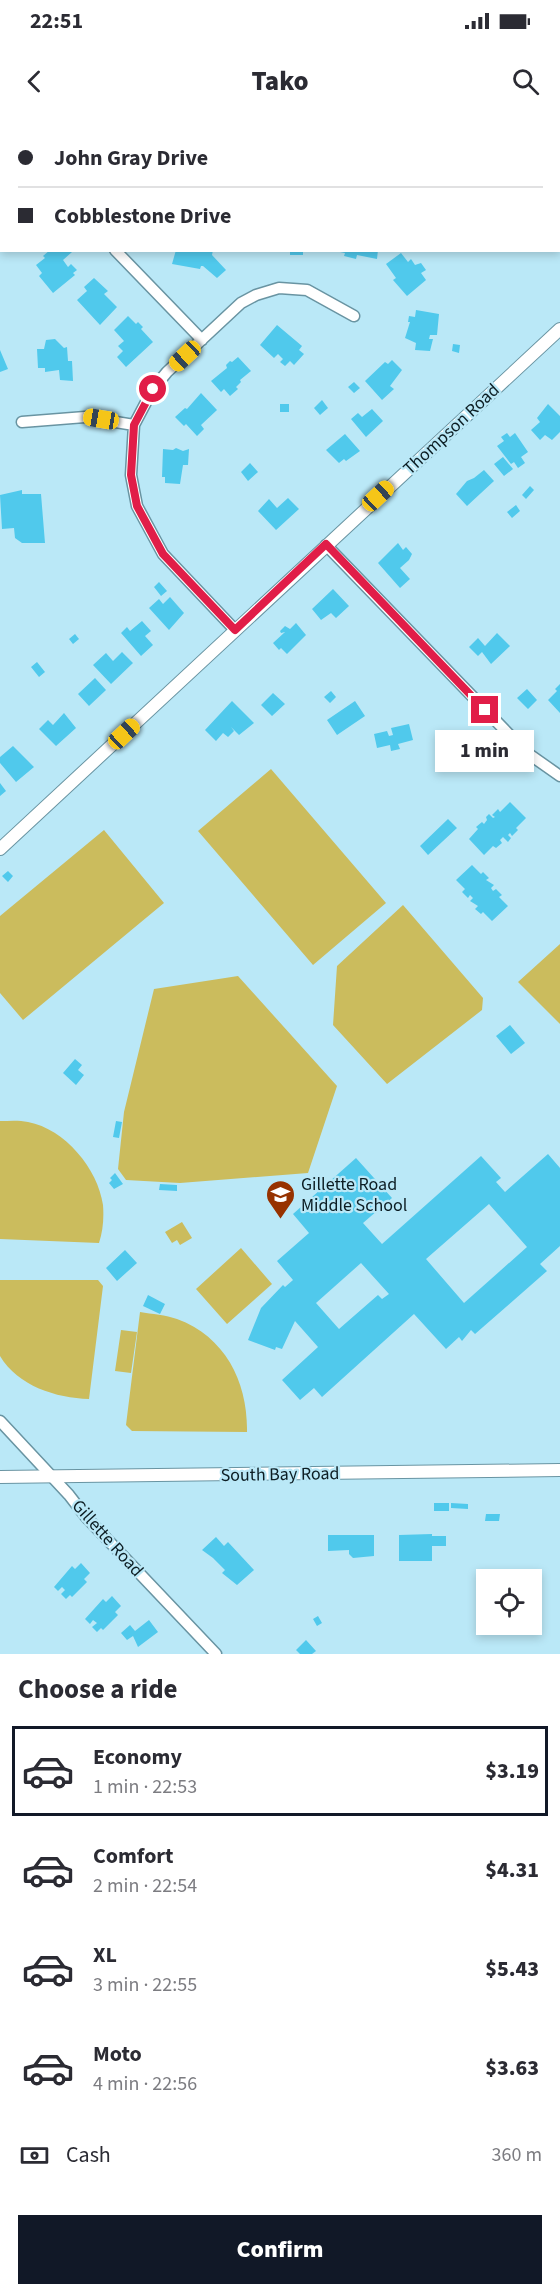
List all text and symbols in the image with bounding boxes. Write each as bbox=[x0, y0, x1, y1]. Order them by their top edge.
text: 22:51 bbox=[30, 5, 83, 37]
text: Tako bbox=[251, 62, 309, 101]
icon: back bbox=[18, 65, 51, 98]
icon: search bbox=[509, 65, 542, 98]
text: John Gray Drive bbox=[54, 142, 208, 174]
text: Cobblestone Drive bbox=[54, 200, 231, 232]
car bbox=[166, 337, 204, 375]
route start bbox=[139, 375, 166, 402]
street label: Thompson Road bbox=[398, 378, 505, 481]
car bbox=[82, 407, 120, 431]
car bbox=[359, 477, 397, 515]
route end bbox=[471, 696, 498, 723]
car bbox=[105, 715, 143, 753]
callout: 1 min bbox=[436, 731, 534, 773]
text: 1 min bbox=[460, 737, 509, 765]
place label: Gillette Road Middle School bbox=[301, 1172, 407, 1218]
school or university icon: Gillette Road Middle School bbox=[264, 1178, 296, 1220]
street label: South Bay Road bbox=[220, 1461, 340, 1488]
street label: Gillette Road bbox=[66, 1494, 149, 1582]
map controls bbox=[476, 1569, 542, 1635]
button: locate bbox=[476, 1569, 542, 1635]
text: Choose a ride bbox=[18, 1670, 178, 1709]
text: Economy bbox=[93, 1741, 182, 1773]
icon: car bbox=[21, 1744, 75, 1798]
text: $3.19 bbox=[485, 1755, 539, 1787]
text: 1 min · 22:53 bbox=[93, 1773, 197, 1801]
text: Comfort bbox=[93, 1840, 174, 1872]
icon: car bbox=[21, 1843, 75, 1897]
text: $4.31 bbox=[485, 1854, 539, 1886]
text: 2 min · 22:54 bbox=[93, 1872, 197, 1900]
text: XL bbox=[93, 1939, 117, 1971]
icon: car bbox=[21, 1942, 75, 1996]
text: $5.43 bbox=[485, 1953, 539, 1985]
text: 3 min · 22:55 bbox=[93, 1971, 197, 1999]
text: Moto bbox=[93, 2038, 142, 2070]
icon: car bbox=[21, 2041, 75, 2095]
text: $3.63 bbox=[485, 2052, 539, 2084]
text: 4 min · 22:56 bbox=[93, 2070, 197, 2098]
icon: cash bbox=[18, 2139, 51, 2172]
text: Cash bbox=[66, 2139, 111, 2171]
text: 360 m bbox=[492, 2141, 542, 2169]
button: Confirm bbox=[18, 2215, 542, 2284]

